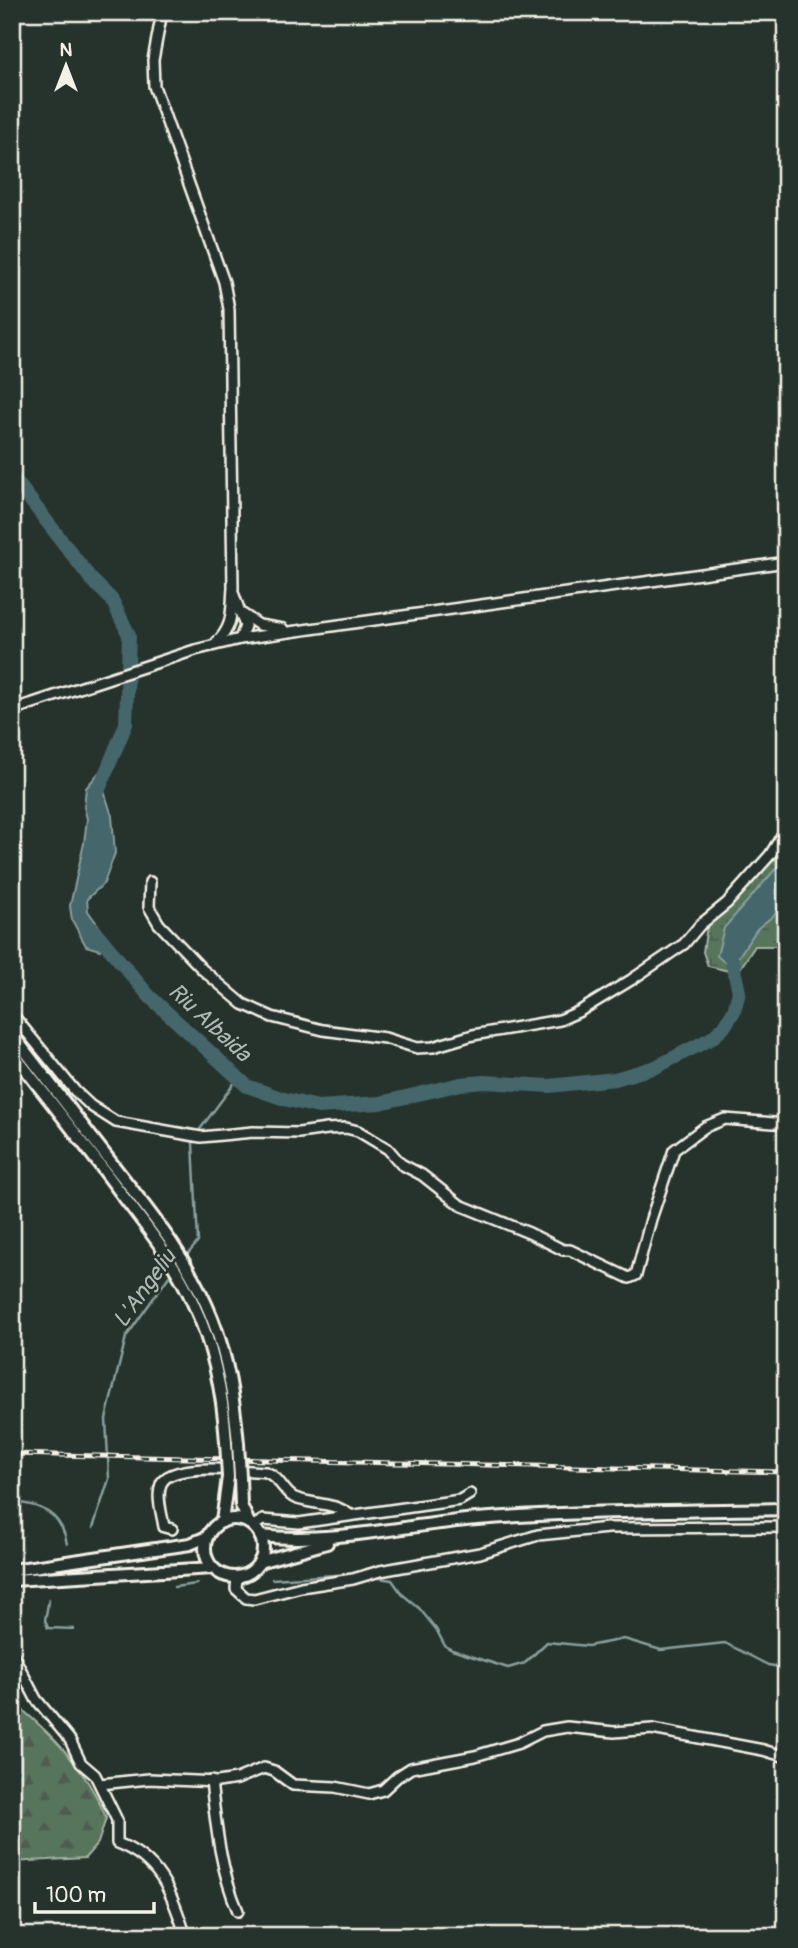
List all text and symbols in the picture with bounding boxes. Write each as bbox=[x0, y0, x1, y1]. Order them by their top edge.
north arrow bbox=[32, 32, 102, 102]
text: N bbox=[60, 38, 73, 62]
water label: Riu Albaida bbox=[162, 977, 258, 1069]
water label: L'Angeliu bbox=[106, 1242, 183, 1333]
scale bar bbox=[35, 1871, 154, 1915]
text: 100 m bbox=[46, 1882, 106, 1909]

